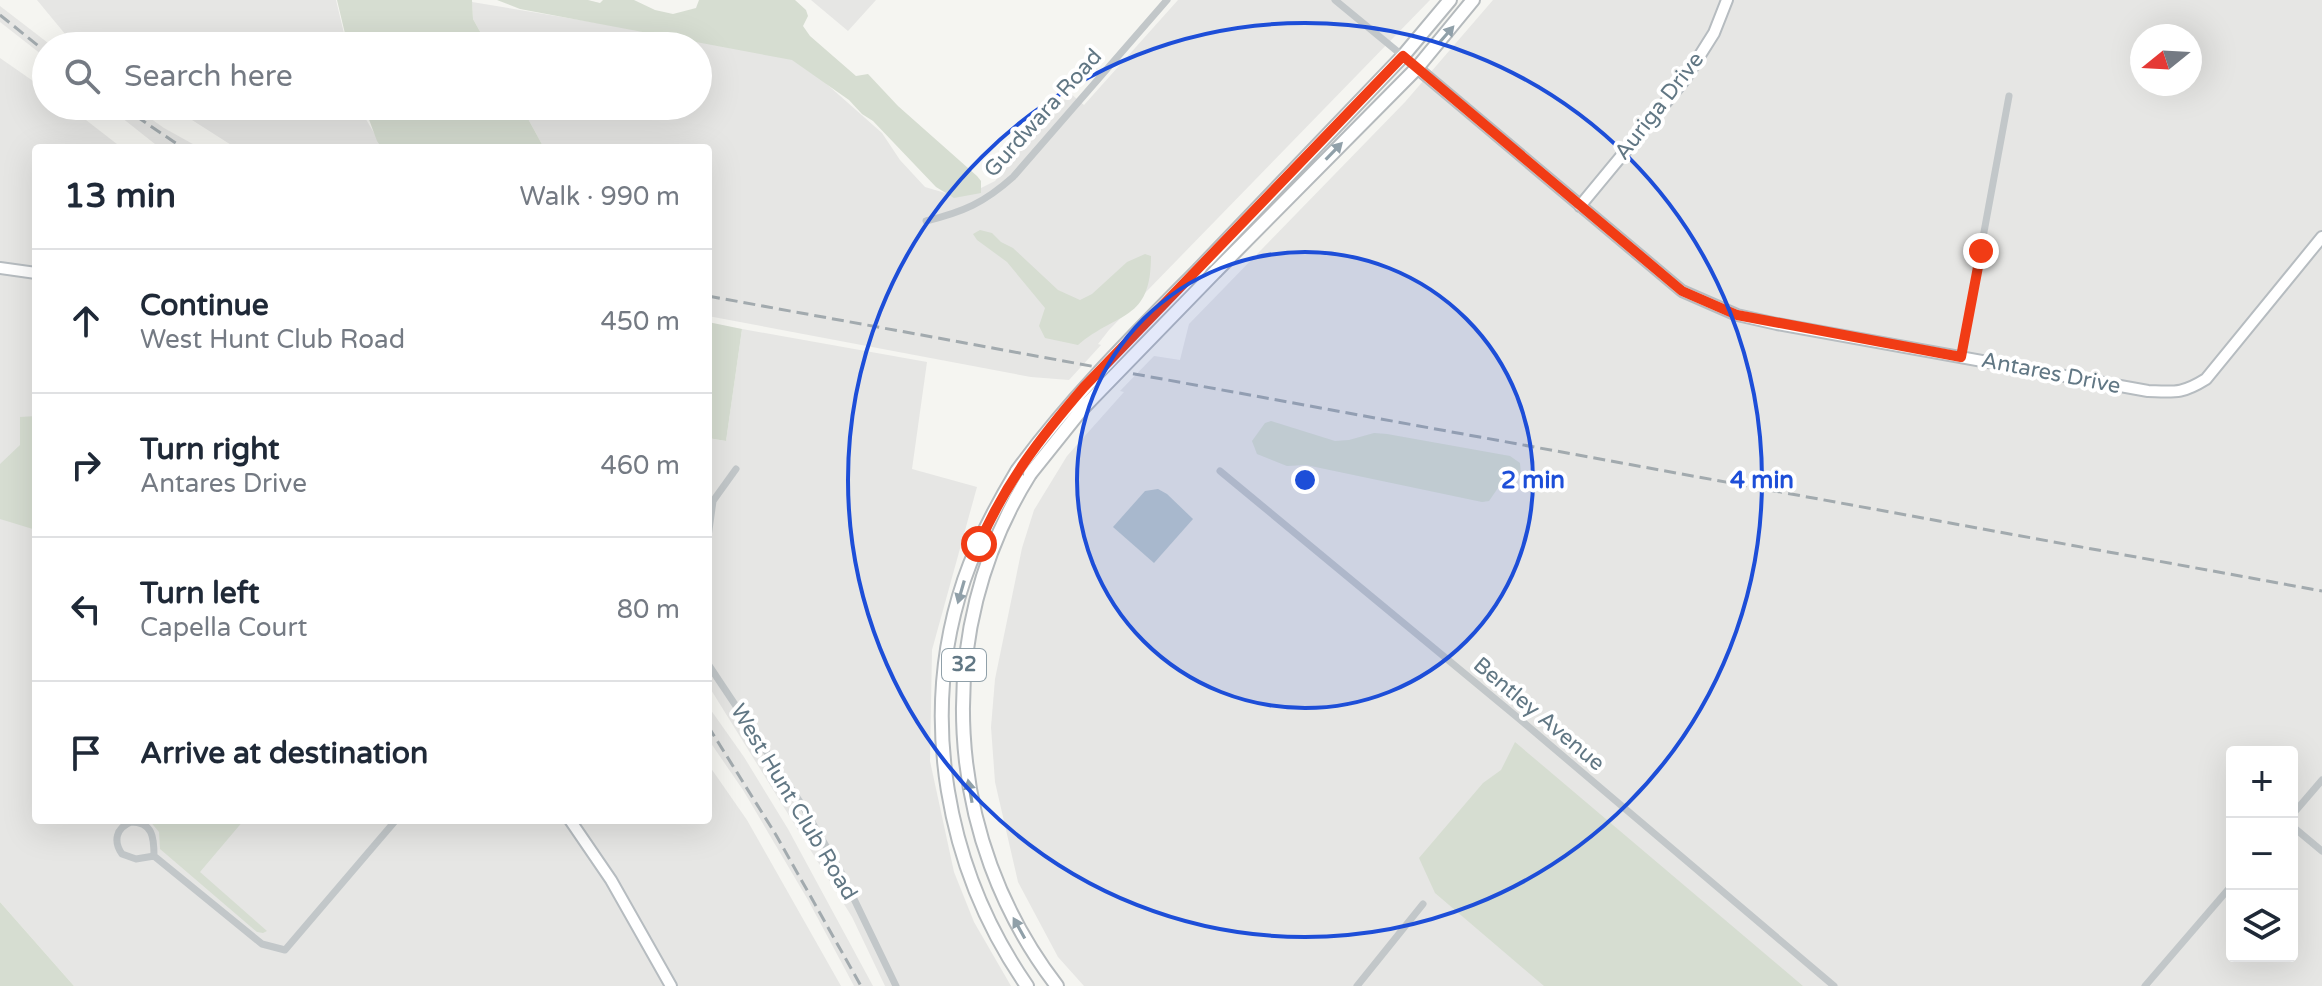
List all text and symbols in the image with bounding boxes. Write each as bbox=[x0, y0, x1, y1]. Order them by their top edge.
north arrow bbox=[2130, 24, 2202, 96]
one-way arrow bbox=[1436, 25, 1454, 44]
search box bbox=[32, 32, 712, 120]
street label: Gurdwara Road bbox=[979, 44, 1107, 182]
street label: Auriga Drive bbox=[1609, 47, 1709, 165]
icon: search bbox=[60, 54, 104, 98]
text: Search here bbox=[124, 58, 293, 95]
one-way arrow bbox=[1324, 142, 1342, 161]
text: 13 min bbox=[64, 176, 176, 217]
text: Walk · 990 m bbox=[520, 181, 680, 212]
route end bbox=[1963, 233, 1999, 269]
text: Continue bbox=[140, 287, 269, 324]
icon: ahead bbox=[64, 299, 108, 343]
text: 450 m bbox=[600, 306, 680, 337]
text: West Hunt Club Road bbox=[140, 324, 405, 355]
street label: Antares Drive bbox=[1979, 347, 2123, 399]
text: Turn right bbox=[140, 431, 280, 468]
icon: right bbox=[64, 443, 108, 487]
text: 460 m bbox=[600, 450, 680, 481]
centre of rings bbox=[1291, 466, 1319, 494]
text: 2 min bbox=[1501, 466, 1565, 495]
text: 4 min bbox=[1730, 466, 1794, 495]
text: Antares Drive bbox=[140, 468, 307, 499]
route start bbox=[961, 526, 997, 562]
text: Turn left bbox=[140, 575, 259, 612]
one-way arrow bbox=[954, 581, 967, 605]
icon: left bbox=[64, 587, 108, 631]
text: 80 m bbox=[617, 594, 680, 625]
text: Capella Court bbox=[140, 612, 307, 643]
road number: 32 bbox=[942, 649, 986, 681]
street label: Bentley Avenue bbox=[1468, 652, 1610, 776]
street label: West Hunt Club Road bbox=[725, 699, 863, 905]
icon: arrive bbox=[64, 731, 108, 775]
text: Arrive at destination bbox=[140, 735, 428, 772]
map controls bbox=[2226, 746, 2298, 962]
button: + bbox=[2226, 746, 2298, 818]
one-way arrow bbox=[963, 778, 975, 803]
button: − bbox=[2226, 818, 2298, 890]
button: layers bbox=[2226, 890, 2298, 962]
one-way arrow bbox=[1012, 917, 1026, 940]

